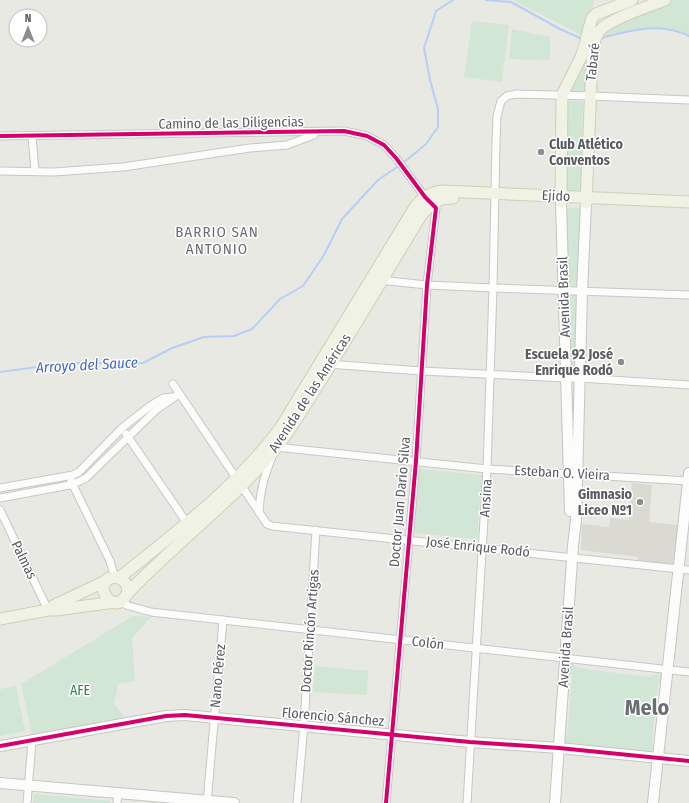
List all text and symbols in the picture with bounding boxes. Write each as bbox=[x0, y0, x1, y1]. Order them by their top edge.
north arrow bbox=[8, 8, 48, 48]
text: N bbox=[25, 12, 31, 25]
street label: Tabaré bbox=[583, 42, 603, 82]
street label: Camino de las Diligencias bbox=[158, 113, 304, 133]
place label: Club Atlético Conventos bbox=[549, 136, 623, 169]
marker: Club Atlético Conventos bbox=[536, 147, 546, 157]
street label: Ejido bbox=[541, 187, 571, 205]
district label: BARRIO SAN ANTONIO bbox=[175, 223, 259, 258]
street label: Avenida Brasil bbox=[554, 256, 574, 338]
street label: Avenida de las Américas bbox=[265, 330, 355, 456]
place label: Escuela 92 José Enrique Rodó bbox=[525, 346, 614, 379]
water label: Arroyo del Sauce bbox=[35, 353, 138, 377]
marker: Escuela 92 José Enrique Rodó bbox=[616, 357, 626, 367]
street label: Doctor Juan Dario Silva bbox=[386, 436, 414, 568]
street label: Esteban O. Vieira bbox=[514, 462, 610, 484]
street label: Ansina bbox=[476, 478, 496, 518]
place label: Gimnasio Liceo Nº1 bbox=[578, 486, 633, 519]
marker: Gimnasio Liceo Nº1 bbox=[635, 497, 645, 507]
street label: José Enrique Rodó bbox=[425, 533, 531, 561]
street label: Palmas bbox=[7, 538, 41, 582]
street label: Doctor Rincón Artigas bbox=[297, 569, 323, 693]
street label: Avenida Brasil bbox=[555, 606, 577, 688]
street label: Colón bbox=[411, 633, 445, 653]
street label: Nano Pérez bbox=[207, 643, 229, 709]
park label: AFE bbox=[70, 682, 90, 699]
district label: Melo bbox=[625, 694, 670, 721]
street label: Florencio Sánchez bbox=[281, 704, 385, 730]

